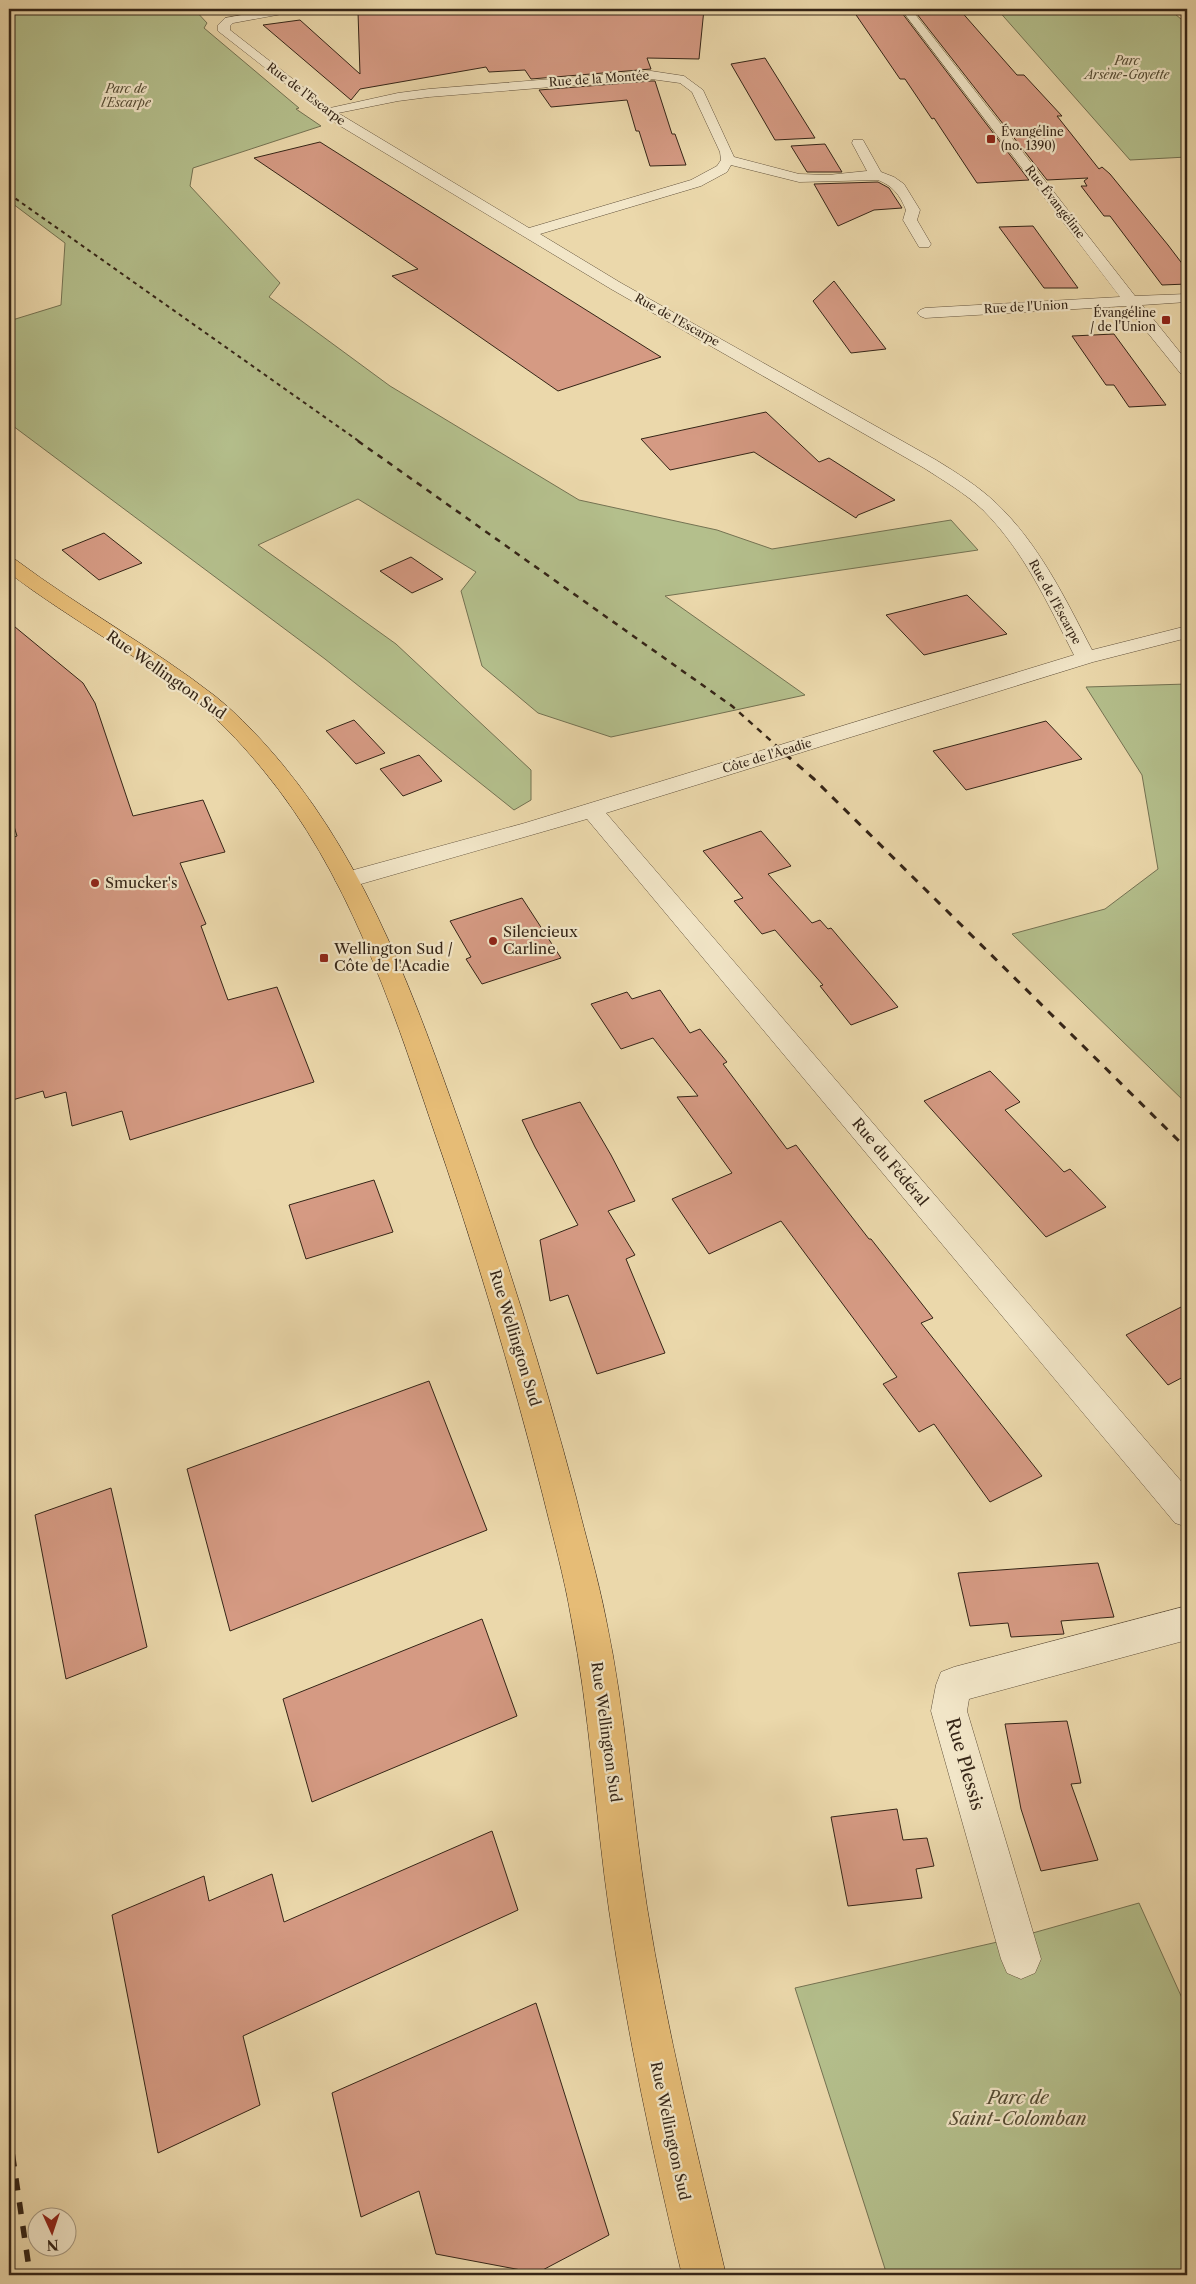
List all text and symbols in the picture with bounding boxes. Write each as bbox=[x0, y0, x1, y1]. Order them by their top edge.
park label: Parc Arsène-Goyette bbox=[1083, 53, 1171, 82]
street label: Rue de l'Escarpe bbox=[264, 59, 349, 128]
street label: Rue de la Montée bbox=[548, 67, 650, 89]
park label: Parc de l'Escarpe bbox=[101, 81, 152, 110]
place label: Évangéline (no. 1390) bbox=[1001, 123, 1064, 153]
marker: Évangéline (no. 1390) bbox=[985, 133, 997, 145]
street label: Rue Évangéline bbox=[1022, 161, 1090, 241]
street label: Rue de l'Escarpe bbox=[632, 290, 723, 349]
street label: Rue de l'Union bbox=[983, 297, 1069, 316]
place label: Évangéline / de l'Union bbox=[1090, 304, 1156, 334]
marker: Évangéline / de l'Union bbox=[1160, 314, 1172, 326]
street label: Rue de l'Escarpe bbox=[1026, 557, 1085, 647]
street label: Rue Wellington Sud bbox=[103, 626, 230, 723]
street label: Côte de l'Acadie bbox=[720, 735, 814, 776]
place label: Smucker's bbox=[105, 873, 178, 892]
marker: Smucker's bbox=[89, 877, 101, 889]
place label: Silencieux Carline bbox=[503, 922, 578, 958]
marker: Silencieux Carline bbox=[487, 935, 499, 947]
place label: Wellington Sud / Côte de l'Acadie bbox=[333, 939, 453, 975]
marker: Wellington Sud / Côte de l'Acadie bbox=[318, 952, 330, 964]
street label: Rue du Fédéral bbox=[848, 1114, 933, 1210]
street label: Rue Wellington Sud bbox=[486, 1267, 545, 1408]
street label: Rue Wellington Sud bbox=[587, 1660, 626, 1803]
street label: Rue Plessis bbox=[941, 1715, 989, 1813]
street label: Rue Wellington Sud bbox=[646, 2060, 695, 2202]
park label: Parc de Saint-Colomban bbox=[948, 2087, 1087, 2130]
north arrow bbox=[28, 2206, 78, 2256]
text: N bbox=[46, 2236, 59, 2254]

